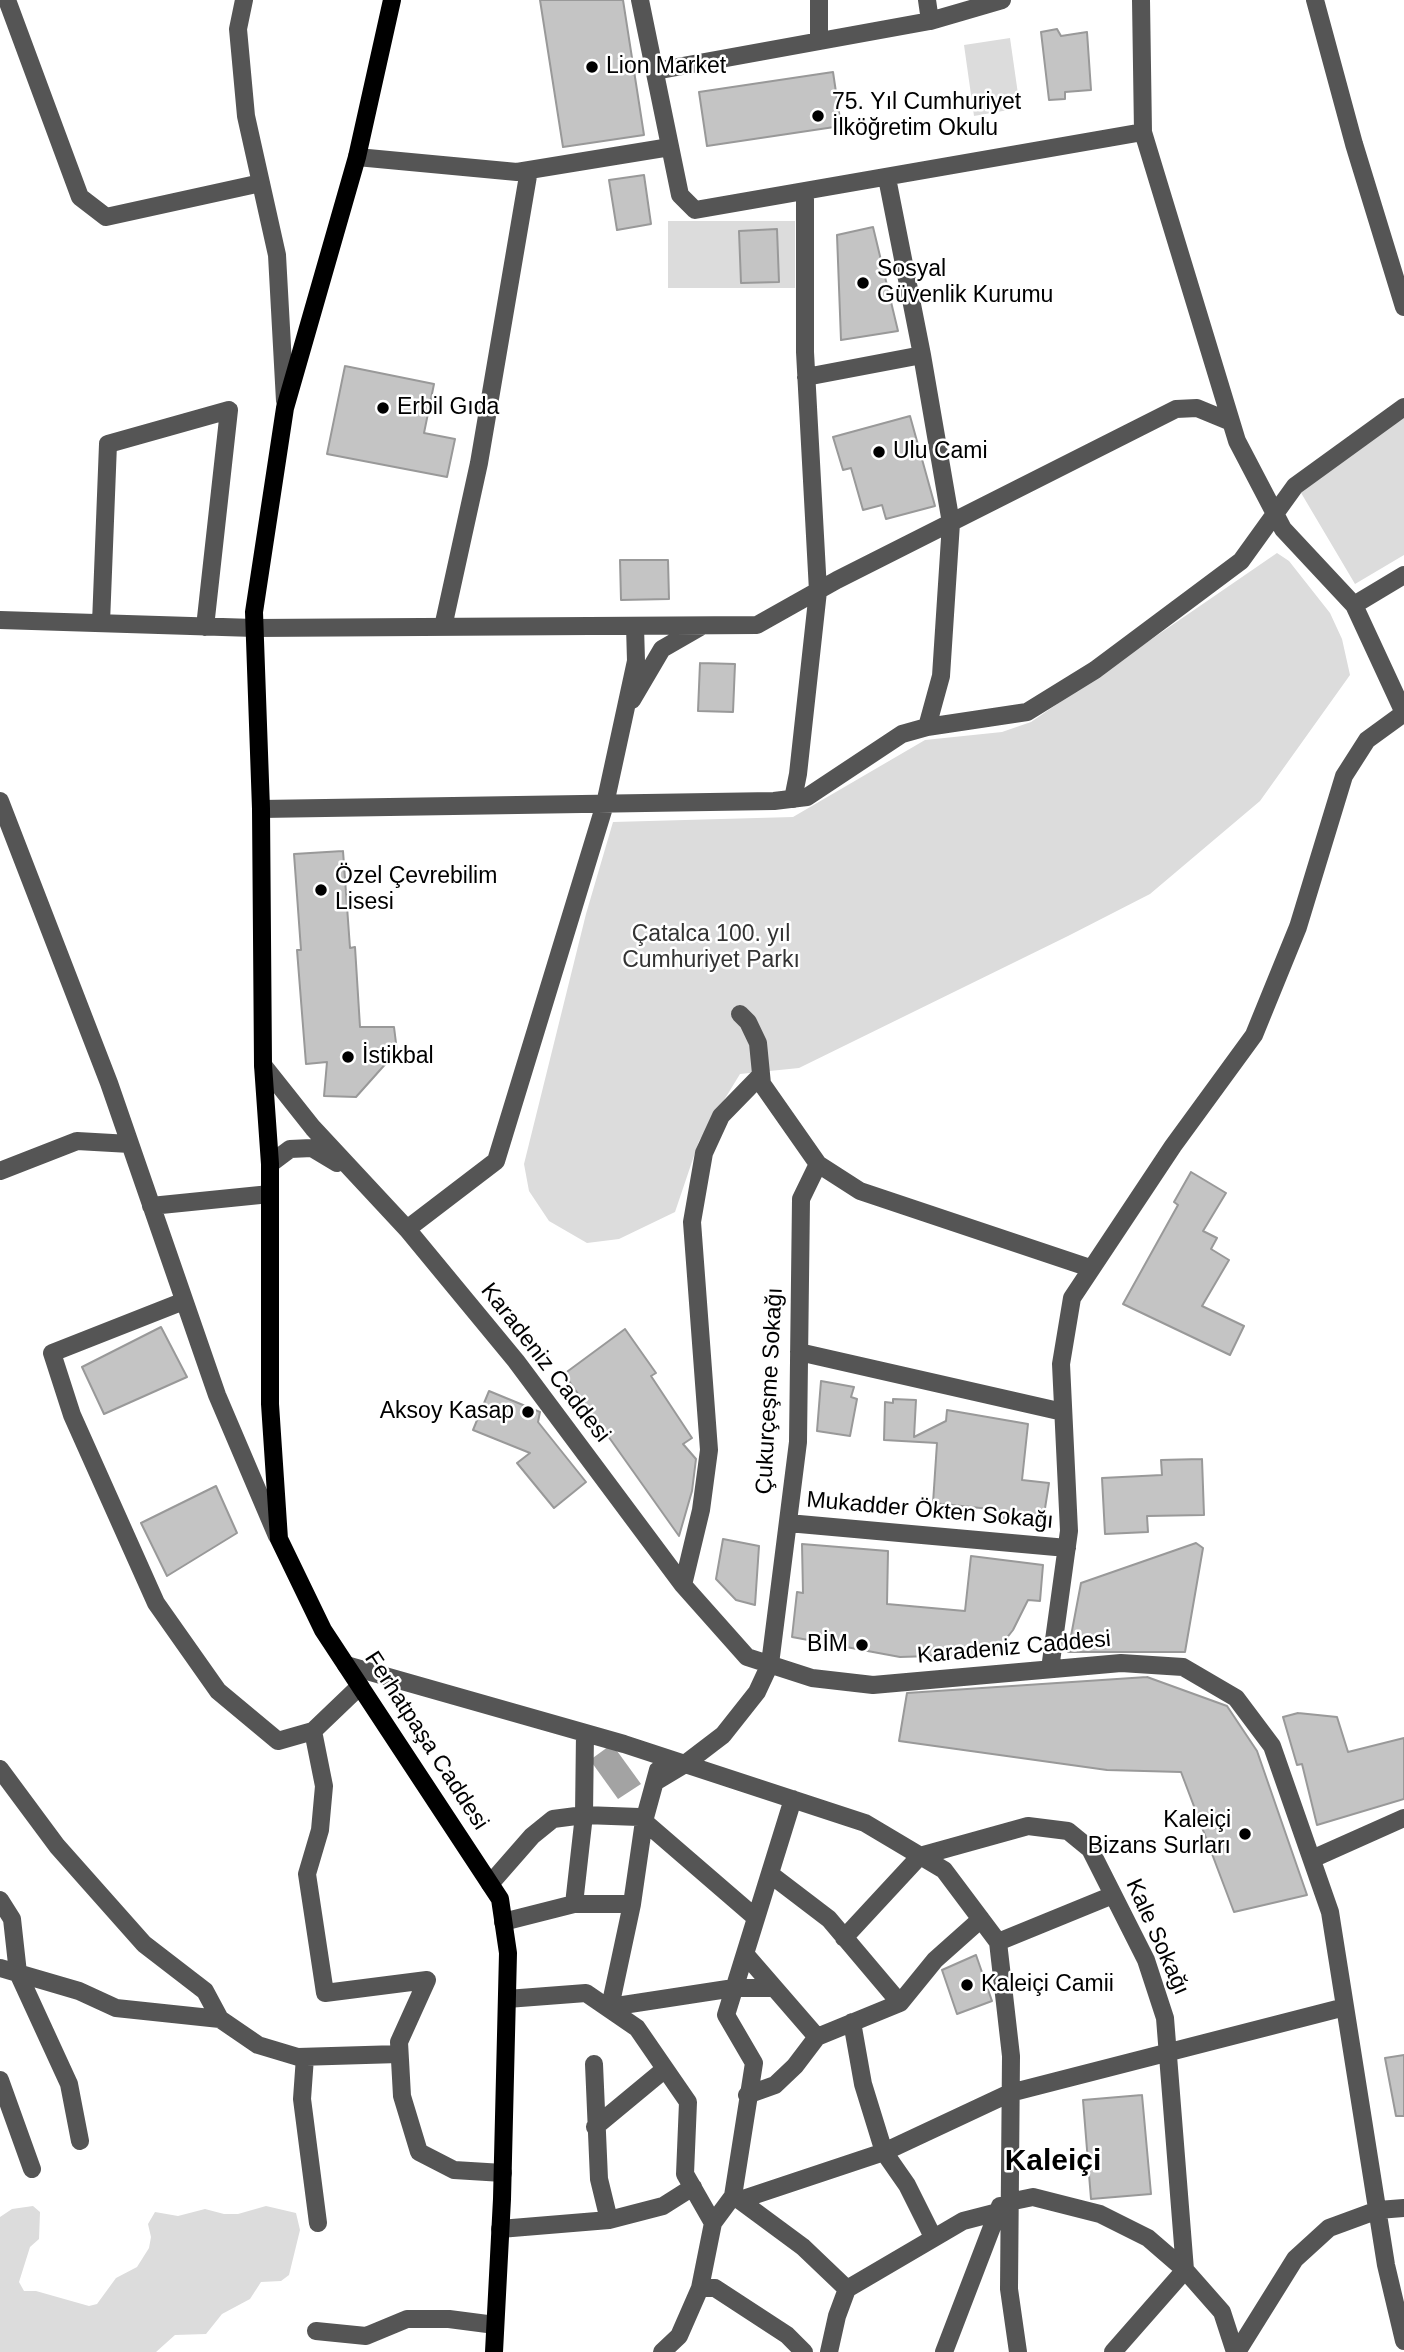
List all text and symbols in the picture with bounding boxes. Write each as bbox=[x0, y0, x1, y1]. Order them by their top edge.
place label: Lion Market bbox=[606, 53, 726, 81]
marker: Lion Market bbox=[584, 59, 600, 75]
place label: 75. Yıl Cumhuriyet İlköğretim Okulu bbox=[832, 89, 1021, 143]
marker: 75. Yıl Cumhuriyet İlköğretim Okulu bbox=[810, 108, 826, 124]
place label: Sosyal Güvenlik Kurumu bbox=[877, 256, 1053, 310]
marker: Sosyal Güvenlik Kurumu bbox=[855, 275, 871, 291]
place label: Erbil Gıda bbox=[397, 394, 499, 422]
marker: Erbil Gıda bbox=[375, 400, 391, 416]
place label: Ulu Cami bbox=[893, 438, 988, 466]
marker: Ulu Cami bbox=[871, 444, 887, 460]
place label: Özel Çevrebilim Lisesi bbox=[335, 863, 497, 917]
marker: Özel Çevrebilim Lisesi bbox=[313, 882, 329, 898]
park label: Çatalca 100. yıl Cumhuriyet Parkı bbox=[622, 921, 800, 975]
place label: İstikbal bbox=[362, 1043, 434, 1071]
marker: İstikbal bbox=[340, 1049, 356, 1065]
street label: Karadeniz Caddesi bbox=[474, 1278, 616, 1448]
street label: Çukurçeşme Sokağı bbox=[751, 1287, 789, 1495]
place label: Aksoy Kasap bbox=[380, 1398, 514, 1426]
marker: Aksoy Kasap bbox=[520, 1404, 536, 1420]
street label: Mukadder Ökten Sokağı bbox=[805, 1486, 1055, 1536]
street label: Karadeniz Caddesi bbox=[916, 1626, 1112, 1670]
place label: BİM bbox=[807, 1631, 848, 1659]
marker: BİM bbox=[854, 1637, 870, 1653]
street label: Ferhatpaşa Caddesi bbox=[358, 1647, 494, 1835]
place label: Kaleiçi Bizans Surları bbox=[1088, 1807, 1231, 1861]
marker: Kaleiçi Bizans Surları bbox=[1237, 1826, 1253, 1842]
street label: Kale Sokağı bbox=[1119, 1875, 1195, 1999]
place label: Kaleiçi Camii bbox=[981, 1971, 1114, 1999]
marker: Kaleiçi Camii bbox=[959, 1977, 975, 1993]
district label: Kaleiçi bbox=[1005, 2144, 1101, 2180]

